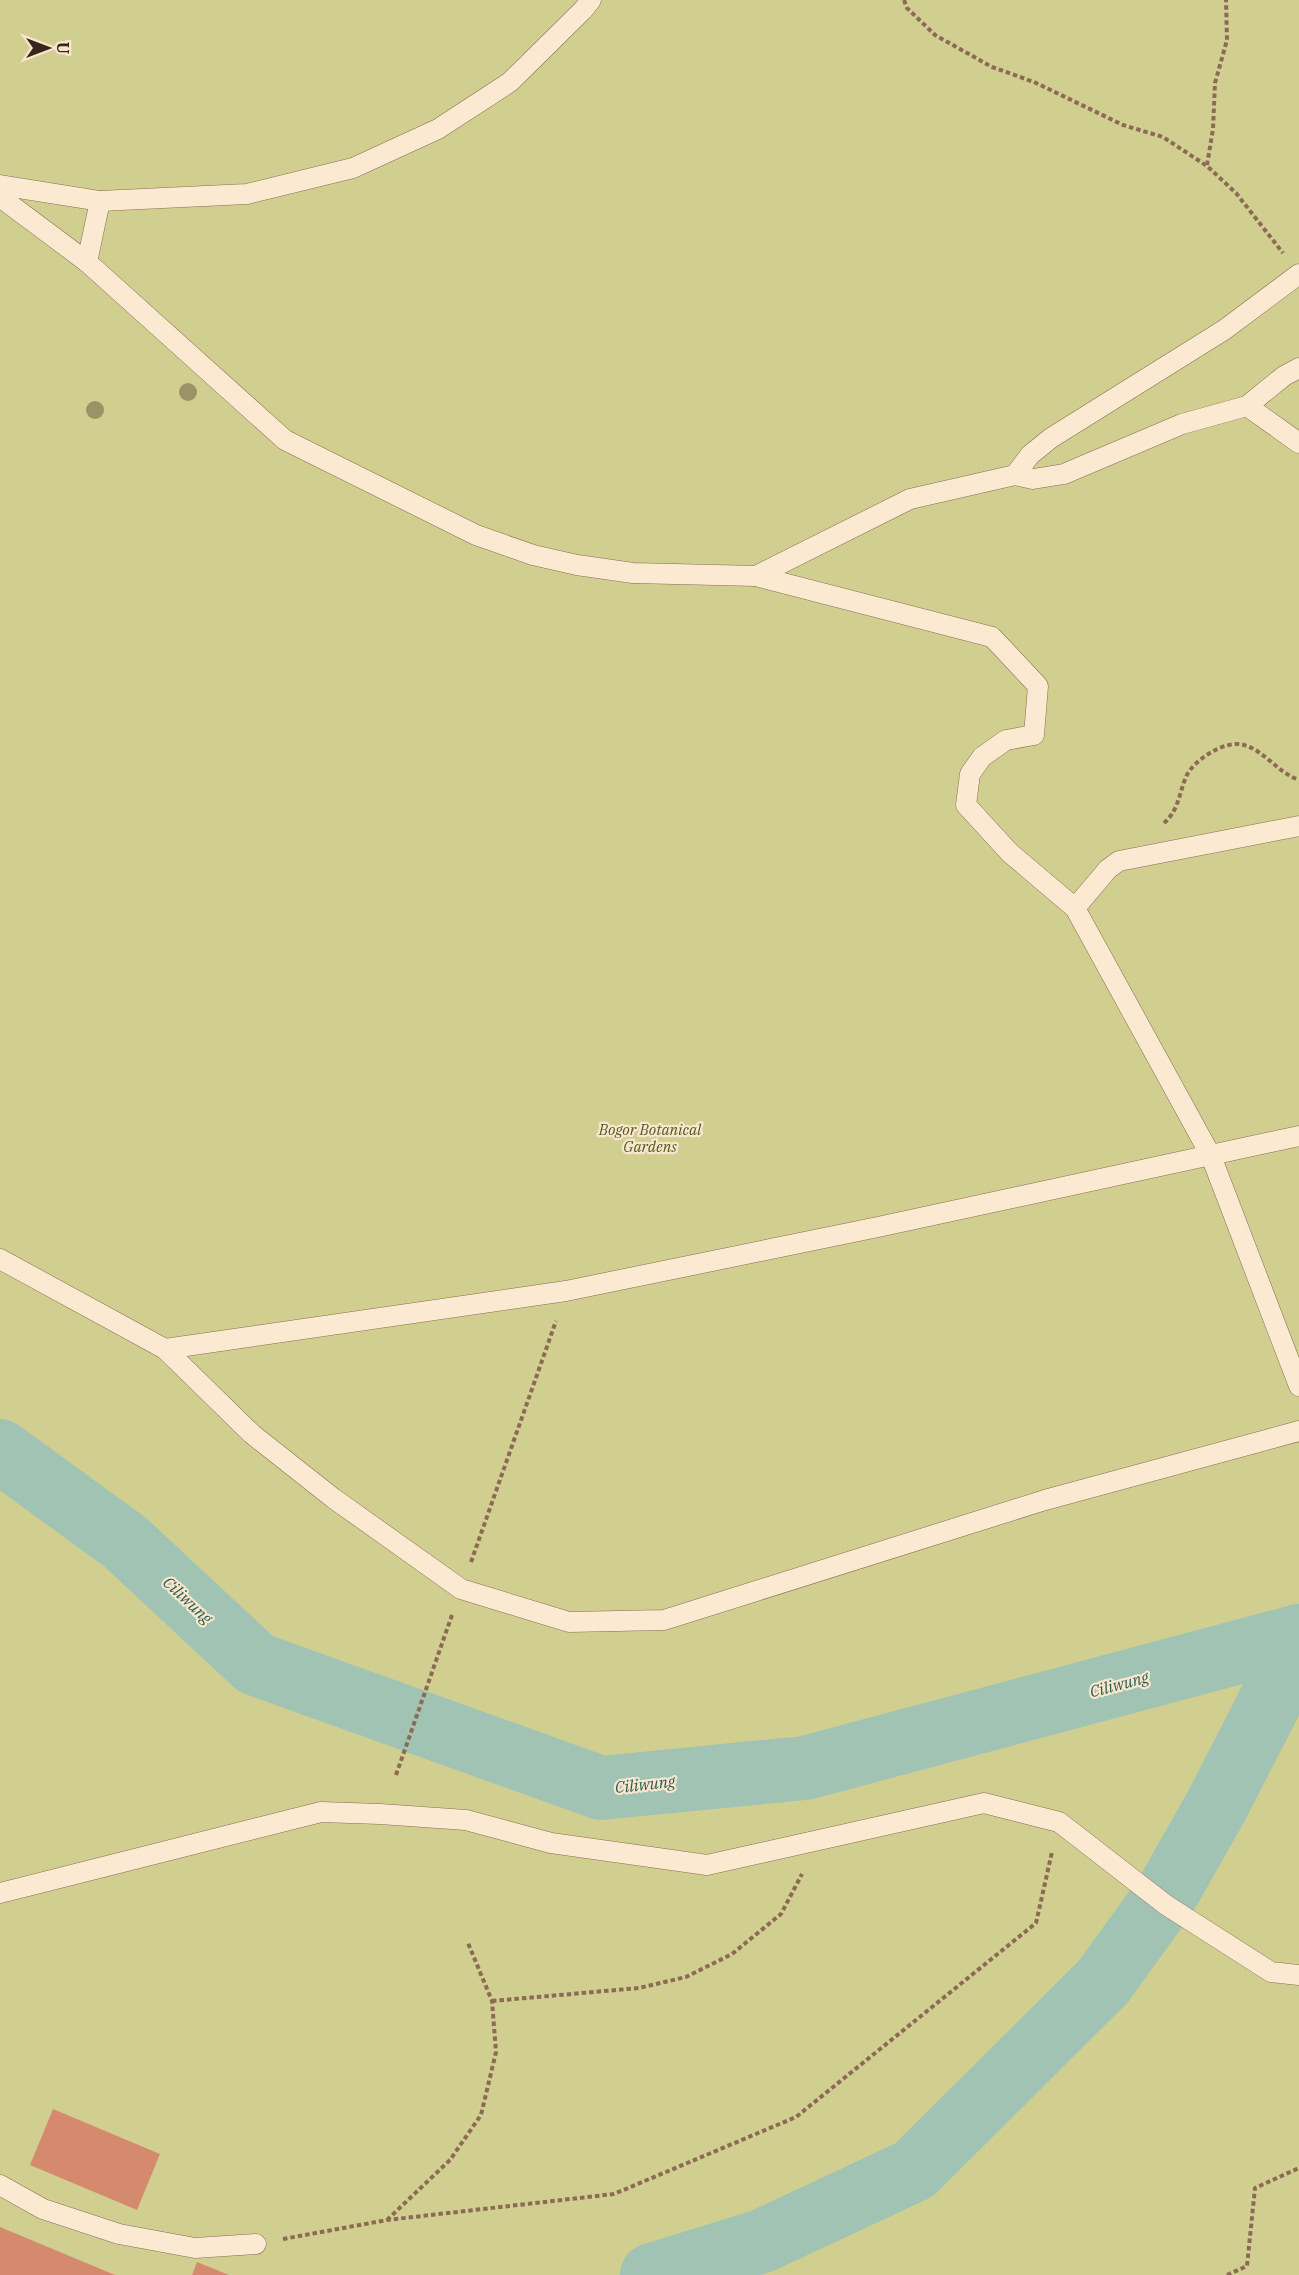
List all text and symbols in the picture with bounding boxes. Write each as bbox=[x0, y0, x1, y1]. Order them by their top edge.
north arrow bbox=[18, 18, 78, 78]
text: U bbox=[53, 42, 73, 54]
park label: Bogor Botanical Gardens bbox=[598, 1120, 702, 1156]
water label: Ciliwung bbox=[159, 1572, 217, 1628]
water label: Ciliwung bbox=[1087, 1666, 1151, 1701]
water label: Ciliwung bbox=[614, 1771, 677, 1797]

